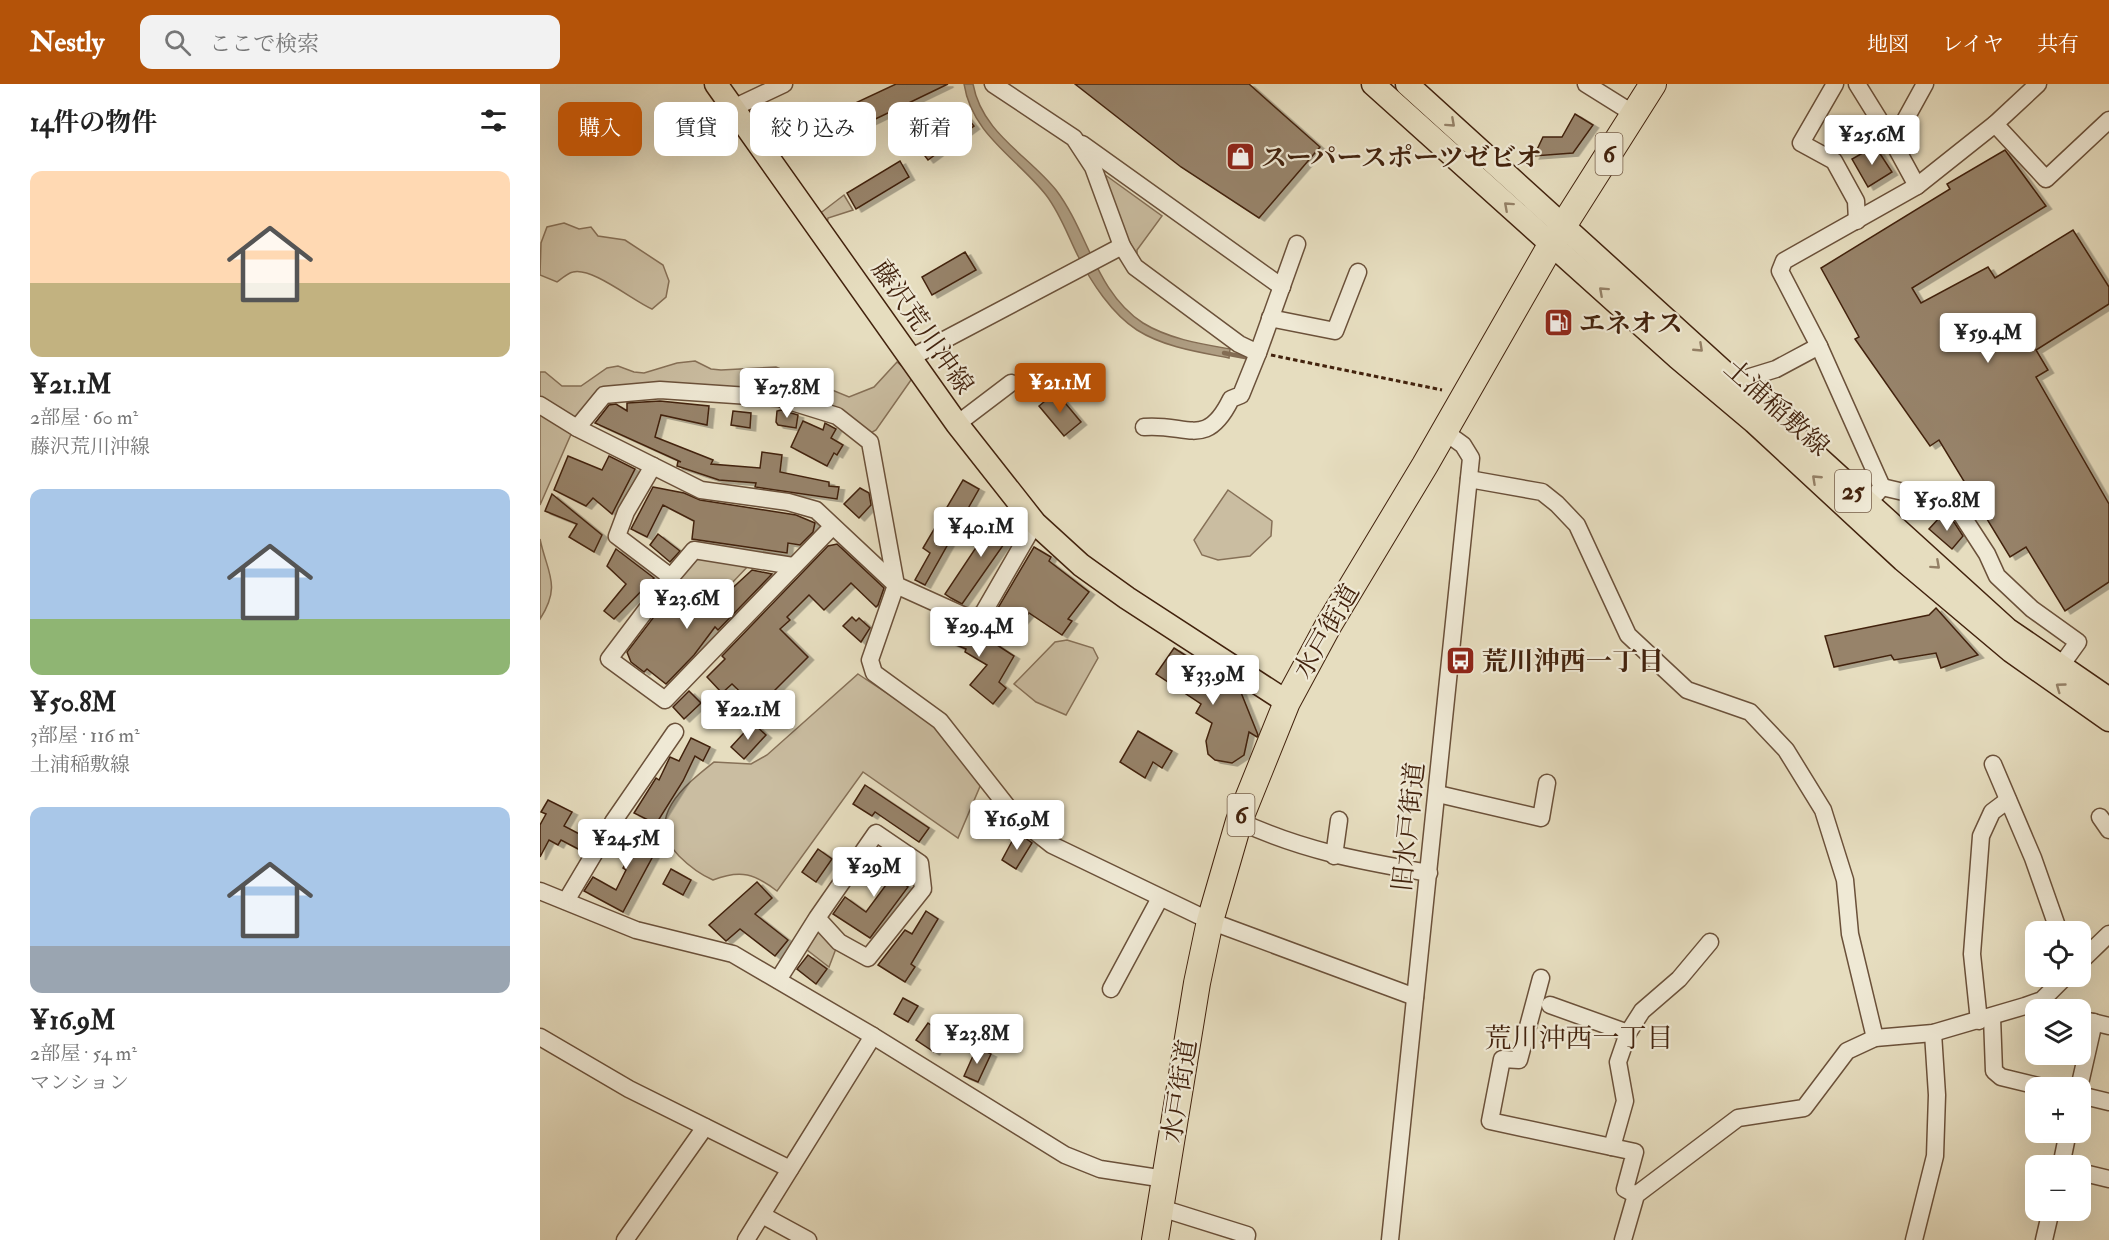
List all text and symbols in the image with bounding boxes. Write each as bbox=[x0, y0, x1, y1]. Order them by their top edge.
search box bbox=[140, 15, 560, 69]
text: Nestly bbox=[30, 25, 104, 60]
icon: search bbox=[161, 26, 194, 59]
text: ここで検索 bbox=[209, 30, 319, 58]
text: 地図 bbox=[1867, 31, 1909, 58]
text: レイヤ bbox=[1942, 31, 2004, 58]
text: 共有 bbox=[2037, 31, 2079, 58]
chip: 購入 bbox=[558, 102, 642, 156]
chip: 賃貸 bbox=[654, 102, 738, 156]
chip: 絞り込み bbox=[750, 102, 876, 156]
chip: 新着 bbox=[888, 102, 972, 156]
icon: filters bbox=[477, 104, 510, 137]
text: 14件の物件 bbox=[30, 107, 157, 139]
pin: ¥25.6M bbox=[1823, 115, 1921, 166]
one-way arrow bbox=[1444, 116, 1455, 127]
text: ¥25.6M bbox=[1839, 122, 1905, 147]
road number: 6 bbox=[1596, 133, 1622, 175]
shop icon: スーパースポーツゼビオ bbox=[1224, 141, 1256, 173]
place label: スーパースポーツゼビオ bbox=[1261, 142, 1542, 174]
one-way arrow bbox=[1504, 202, 1515, 213]
icon: home bbox=[216, 210, 324, 318]
street label: 藤沢荒川沖線 bbox=[864, 254, 980, 401]
one-way arrow bbox=[1599, 287, 1610, 298]
fuel station icon: エネオス bbox=[1542, 307, 1574, 339]
place label: エネオス bbox=[1579, 308, 1683, 340]
pin: ¥59.4M bbox=[1939, 313, 2037, 364]
text: ¥59.4M bbox=[1954, 320, 2022, 345]
one-way arrow bbox=[1692, 341, 1703, 352]
street label: 土浦稲敷線 bbox=[1717, 352, 1835, 463]
pin: ¥21.1M bbox=[1011, 363, 1109, 414]
pin: ¥27.8M bbox=[738, 368, 836, 419]
text: ¥21.1M bbox=[30, 369, 112, 401]
text: ¥21.1M bbox=[1029, 370, 1091, 395]
text: ¥27.8M bbox=[754, 375, 820, 400]
text: 2部屋 · 60 m² bbox=[30, 405, 138, 430]
text: 藤沢荒川沖線 bbox=[30, 434, 150, 459]
road number: 25 bbox=[1835, 470, 1871, 512]
one-way arrow bbox=[1813, 476, 1824, 487]
pin: ¥50.8M bbox=[1898, 481, 1996, 532]
text: ¥50.8M bbox=[1914, 488, 1980, 513]
pin: ¥40.1M bbox=[932, 507, 1030, 558]
text: ¥40.1M bbox=[948, 514, 1014, 539]
icon: home bbox=[216, 528, 324, 636]
one-way arrow bbox=[1929, 558, 1940, 569]
street label: 水戸街道 bbox=[1287, 578, 1367, 685]
pin: ¥23.6M bbox=[638, 579, 736, 630]
text: ¥23.6M bbox=[654, 586, 720, 611]
pin: ¥29.4M bbox=[930, 607, 1028, 658]
text: ¥29.4M bbox=[944, 614, 1014, 639]
bus stop icon: 荒川沖西一丁目 bbox=[1445, 645, 1477, 677]
place label: 荒川沖西一丁目 bbox=[1482, 646, 1664, 678]
pin: ¥33.9M bbox=[1164, 655, 1262, 706]
text: ¥33.9M bbox=[1181, 662, 1245, 687]
one-way arrow bbox=[2056, 684, 2067, 695]
text: ¥50.8M bbox=[30, 687, 116, 719]
pin: ¥22.1M bbox=[699, 690, 797, 741]
text: ¥22.1M bbox=[715, 697, 781, 722]
text: 3部屋 · 116 m² bbox=[30, 723, 140, 748]
text: 土浦稲敷線 bbox=[30, 752, 130, 777]
street label: 旧水戸街道 bbox=[1386, 761, 1432, 893]
road number: 6 bbox=[1228, 794, 1254, 836]
pin: ¥16.9M bbox=[968, 800, 1066, 851]
text: ¥16.9M bbox=[984, 807, 1050, 832]
pin: ¥24.5M bbox=[577, 819, 675, 870]
text: ¥24.5M bbox=[592, 826, 660, 851]
icon: home bbox=[216, 846, 324, 954]
pin: ¥29M bbox=[838, 847, 910, 898]
text: ¥29M bbox=[847, 854, 901, 879]
map controls bbox=[2025, 921, 2091, 1221]
button: locate bbox=[2025, 921, 2091, 987]
button: layers bbox=[2025, 999, 2091, 1065]
text: ¥16.9M bbox=[30, 1005, 115, 1037]
pin: ¥23.8M bbox=[928, 1014, 1026, 1065]
text: ¥23.8M bbox=[944, 1021, 1010, 1046]
district label: 荒川沖西一丁目 bbox=[1485, 1022, 1674, 1055]
street label: 水戸街道 bbox=[1156, 1037, 1204, 1145]
text: 2部屋 · 54 m² bbox=[30, 1041, 137, 1066]
text: マンション bbox=[30, 1070, 129, 1095]
button: + bbox=[2025, 1077, 2091, 1143]
button: − bbox=[2025, 1155, 2091, 1221]

